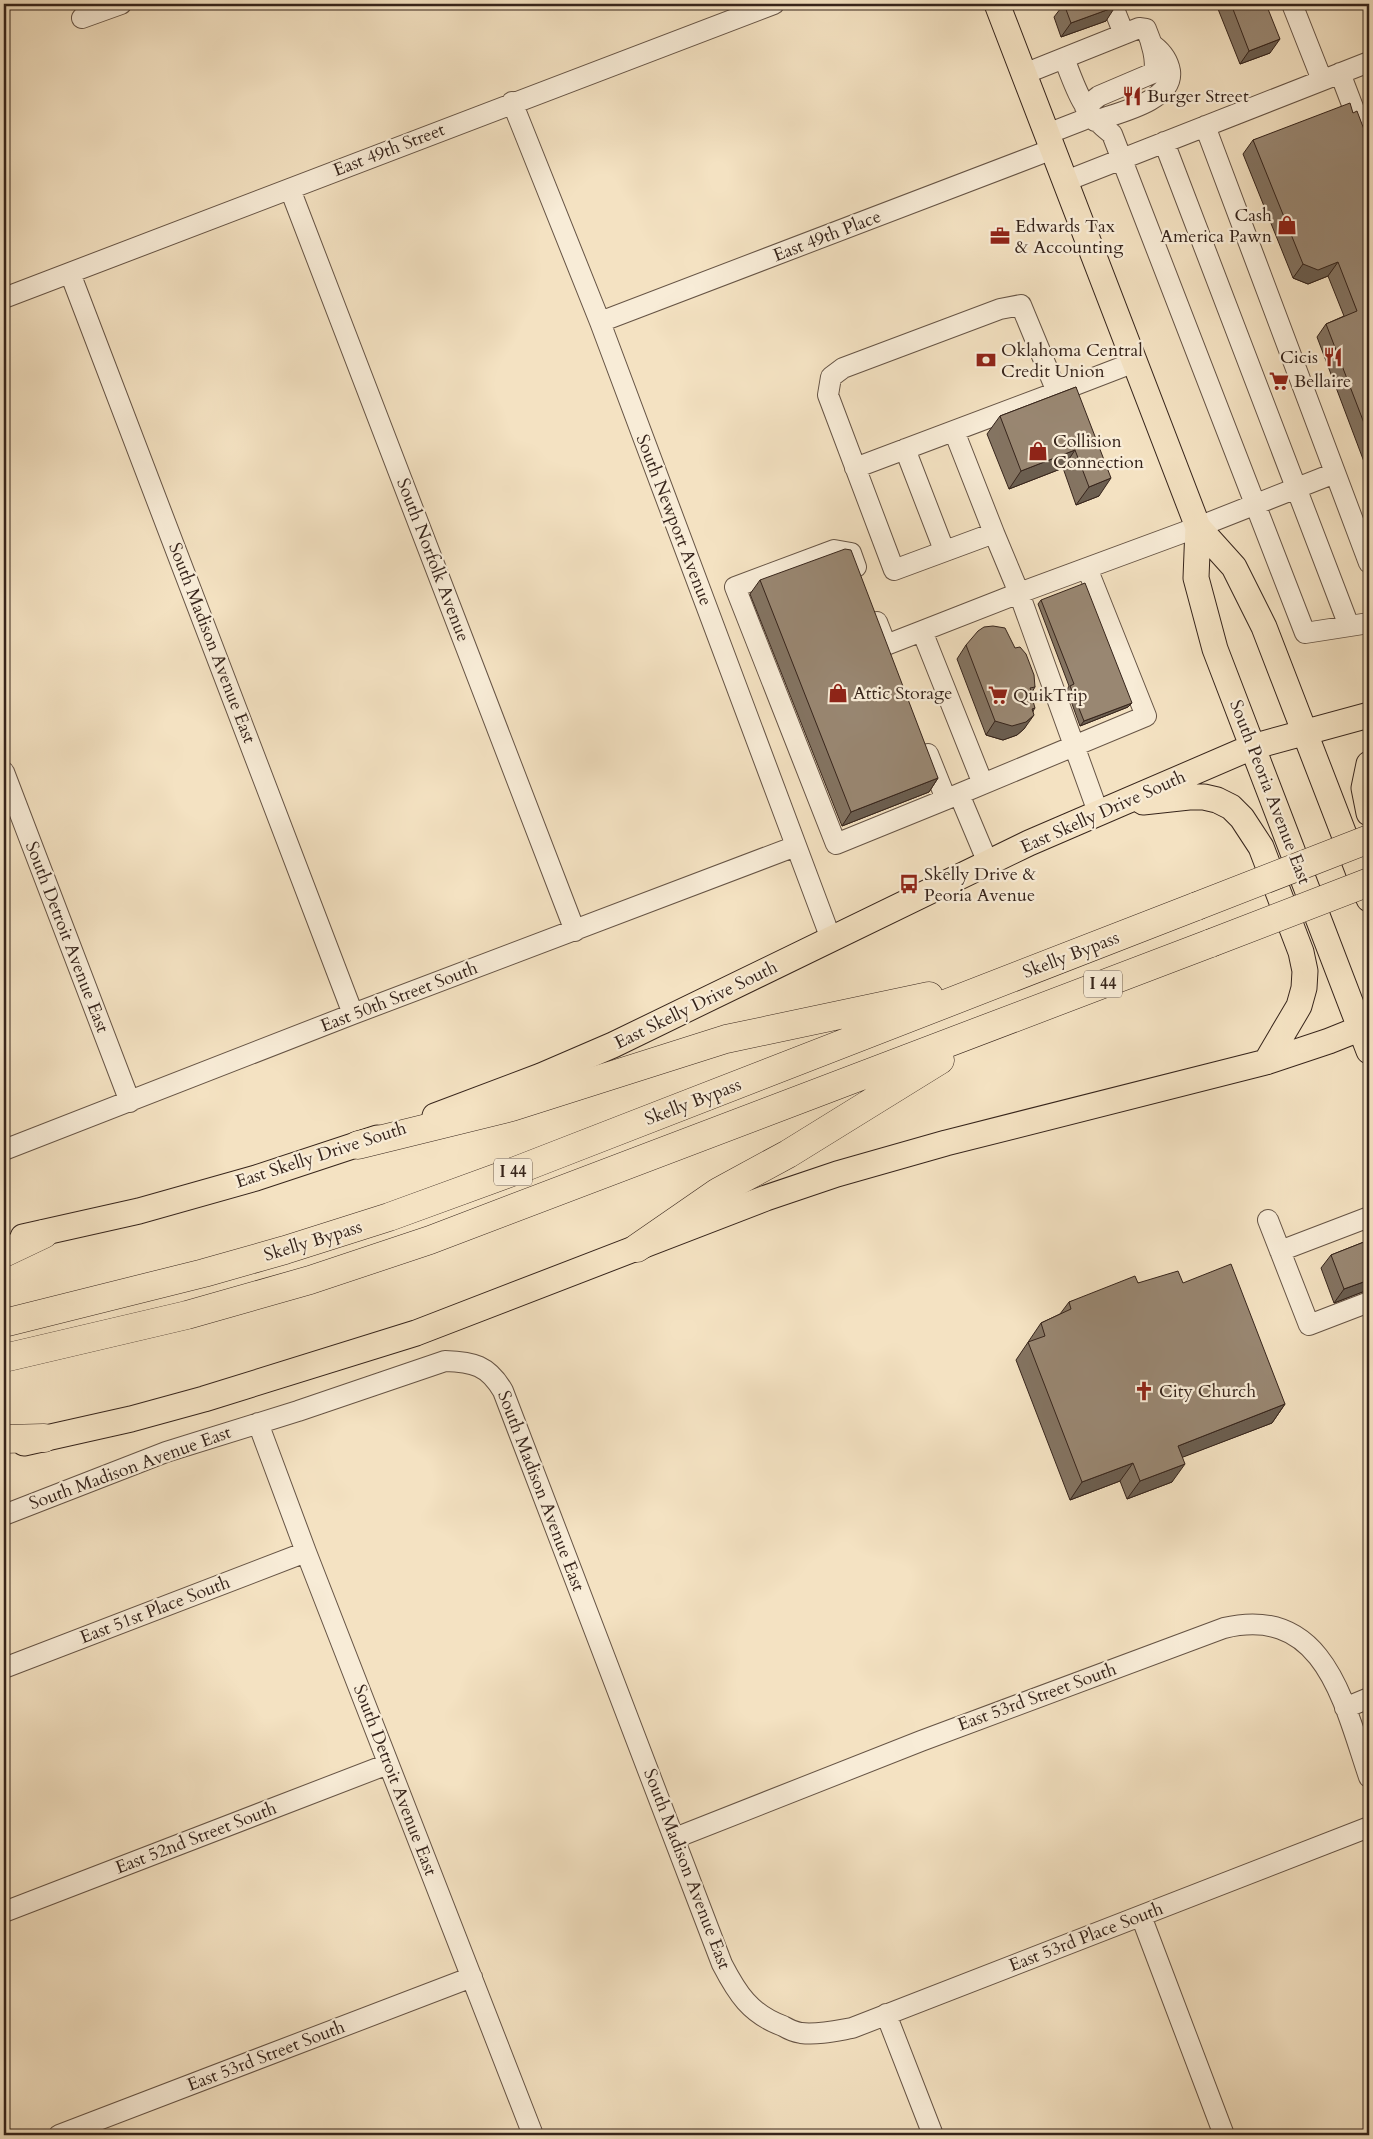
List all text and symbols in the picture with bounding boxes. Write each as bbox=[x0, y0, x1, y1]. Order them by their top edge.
place label: Burger Street bbox=[1147, 84, 1249, 109]
restaurant icon: Burger Street bbox=[1121, 85, 1143, 107]
street label: East 49th Street bbox=[330, 117, 449, 183]
place label: Cash America Pawn bbox=[1160, 203, 1273, 249]
street label: East 49th Place bbox=[769, 204, 885, 268]
place label: Edwards Tax & Accounting bbox=[1015, 214, 1124, 260]
shop icon: Cash America Pawn bbox=[1276, 214, 1298, 236]
office icon: Edwards Tax & Accounting bbox=[989, 225, 1011, 247]
place label: Oklahoma Central Credit Union bbox=[1001, 338, 1143, 384]
place label: Cicis bbox=[1280, 345, 1318, 370]
restaurant icon: Cicis bbox=[1322, 346, 1344, 368]
bank icon: Oklahoma Central Credit Union bbox=[975, 349, 997, 371]
place label: Bellaire bbox=[1294, 369, 1351, 394]
supermarket icon: Bellaire bbox=[1268, 370, 1290, 392]
place label: Collision Connection bbox=[1053, 429, 1145, 475]
street label: South Newport Avenue bbox=[630, 431, 718, 609]
shop icon: Collision Connection bbox=[1027, 440, 1049, 462]
street label: South Norfolk Avenue bbox=[390, 475, 476, 645]
street label: South Madison Avenue East bbox=[162, 539, 262, 747]
place label: Attic Storage bbox=[853, 681, 952, 706]
shop icon: Attic Storage bbox=[827, 682, 849, 704]
place label: QuikTrip bbox=[1013, 683, 1088, 708]
supermarket icon: QuikTrip bbox=[987, 684, 1009, 706]
street label: South Peoria Avenue East bbox=[1223, 696, 1317, 888]
street label: East Skelly Drive South bbox=[1016, 764, 1190, 860]
street label: South Detroit Avenue East bbox=[19, 838, 115, 1037]
place label: Skelly Drive & Peoria Avenue bbox=[924, 862, 1037, 908]
bus stop icon: Skelly Drive & Peoria Avenue bbox=[898, 873, 920, 895]
street label: Skelly Bypass bbox=[1019, 925, 1123, 985]
street label: East 50th Street South bbox=[317, 955, 481, 1039]
street label: East Skelly Drive South bbox=[610, 955, 782, 1055]
road number: I 44 bbox=[1084, 971, 1122, 998]
street label: Skelly Bypass bbox=[641, 1072, 745, 1132]
street label: East Skelly Drive South bbox=[232, 1116, 410, 1194]
road number: I 44 bbox=[494, 1158, 532, 1186]
street label: Skelly Bypass bbox=[261, 1214, 365, 1268]
place label: City Church bbox=[1159, 1379, 1256, 1404]
church icon: City Church bbox=[1133, 1380, 1155, 1402]
street label: South Madison Avenue East bbox=[491, 1387, 591, 1595]
street label: South Madison Avenue East bbox=[26, 1420, 235, 1516]
street label: East 51st Place South bbox=[76, 1570, 234, 1650]
street label: East 53rd Street South bbox=[954, 1657, 1120, 1737]
street label: South Detroit Avenue East bbox=[347, 1681, 443, 1880]
street label: South Madison Avenue East bbox=[637, 1765, 737, 1973]
street label: East 52nd Street South bbox=[112, 1796, 280, 1880]
street label: East 53rd Place South bbox=[1005, 1896, 1167, 1978]
street label: East 53rd Street South bbox=[183, 2014, 349, 2098]

